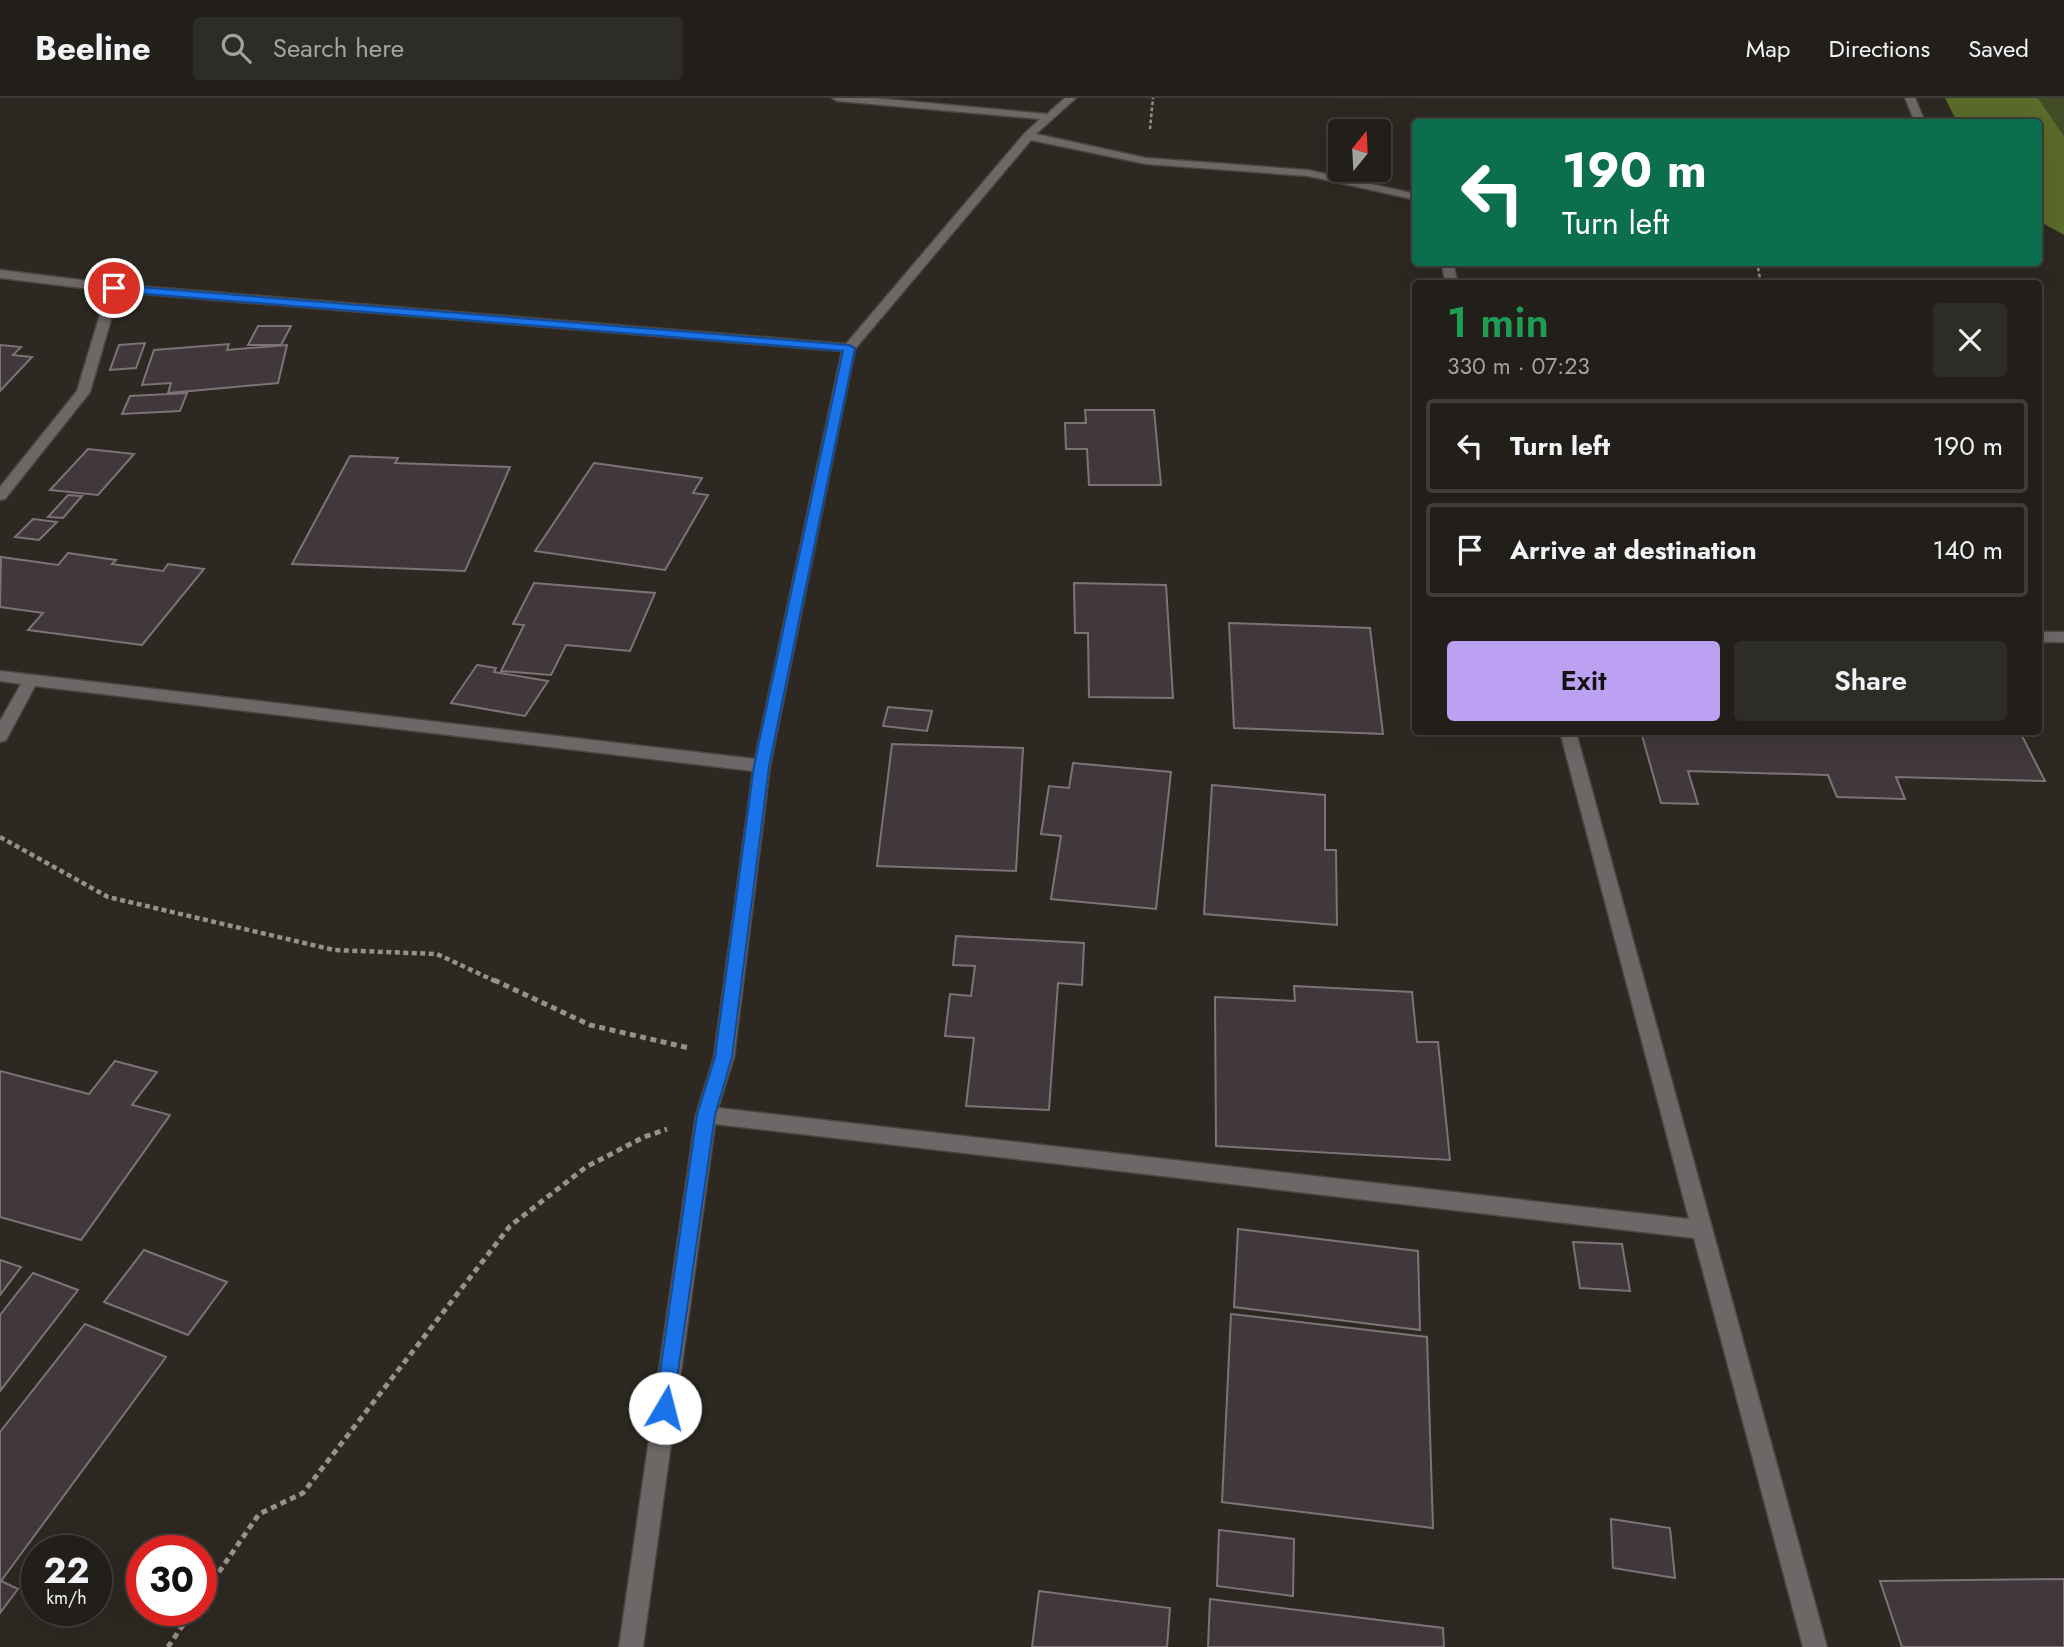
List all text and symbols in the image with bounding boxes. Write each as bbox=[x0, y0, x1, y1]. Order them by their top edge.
search box bbox=[193, 17, 683, 80]
text: Beeline bbox=[35, 25, 151, 72]
icon: search bbox=[217, 29, 255, 67]
text: Search here bbox=[273, 29, 404, 67]
text: Map bbox=[1746, 31, 1791, 66]
text: Directions bbox=[1829, 31, 1930, 66]
text: Saved bbox=[1968, 31, 2029, 66]
north arrow bbox=[1328, 119, 1391, 182]
map controls bbox=[1328, 119, 1391, 182]
text: 190 m bbox=[1562, 135, 1707, 205]
icon: left bbox=[1447, 147, 1538, 238]
text: Turn left bbox=[1562, 200, 1669, 246]
pin bbox=[84, 258, 144, 318]
icon: arrive bbox=[95, 269, 133, 307]
text: 1 min bbox=[1447, 292, 1549, 353]
button: close bbox=[1933, 303, 2007, 377]
text: 330 m · 07:23 bbox=[1447, 349, 1590, 383]
icon: left bbox=[1451, 427, 1489, 465]
text: Turn left bbox=[1510, 427, 1610, 465]
text: 190 m bbox=[1933, 427, 2003, 465]
icon: arrive bbox=[1451, 531, 1489, 569]
text: Arrive at destination bbox=[1510, 531, 1757, 569]
text: 140 m bbox=[1932, 531, 2003, 569]
button: Exit bbox=[1447, 641, 1720, 721]
button: Share bbox=[1734, 641, 2007, 721]
position arrow bbox=[628, 1371, 702, 1445]
speed limit sign: 30 bbox=[126, 1535, 217, 1626]
text: 22 bbox=[44, 1546, 89, 1596]
text: km/h bbox=[46, 1585, 87, 1611]

